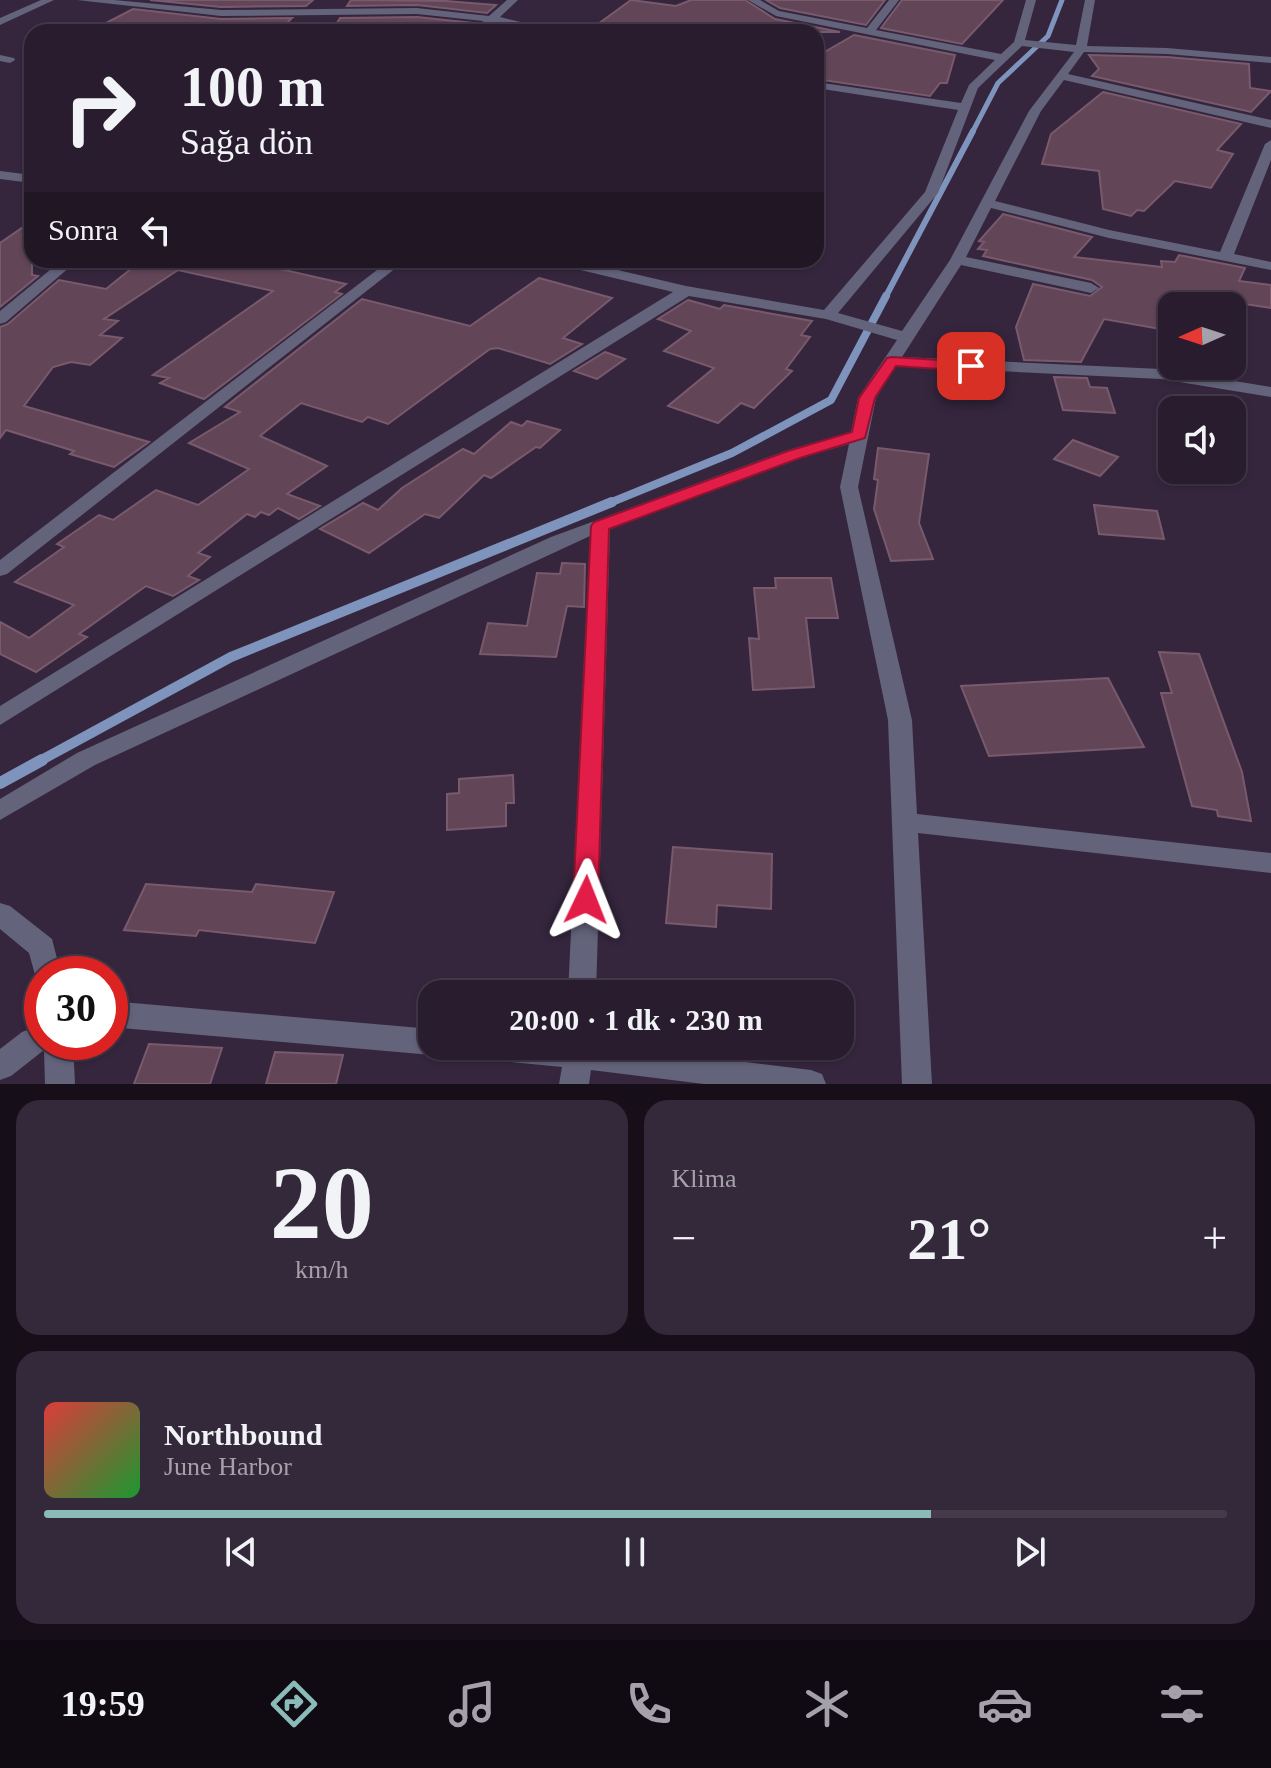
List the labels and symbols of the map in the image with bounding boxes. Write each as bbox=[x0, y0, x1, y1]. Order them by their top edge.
north arrow bbox=[1158, 292, 1246, 380]
pin bbox=[937, 332, 1005, 400]
position arrow bbox=[544, 858, 628, 942]
speed limit sign: 30 bbox=[24, 956, 128, 1060]

